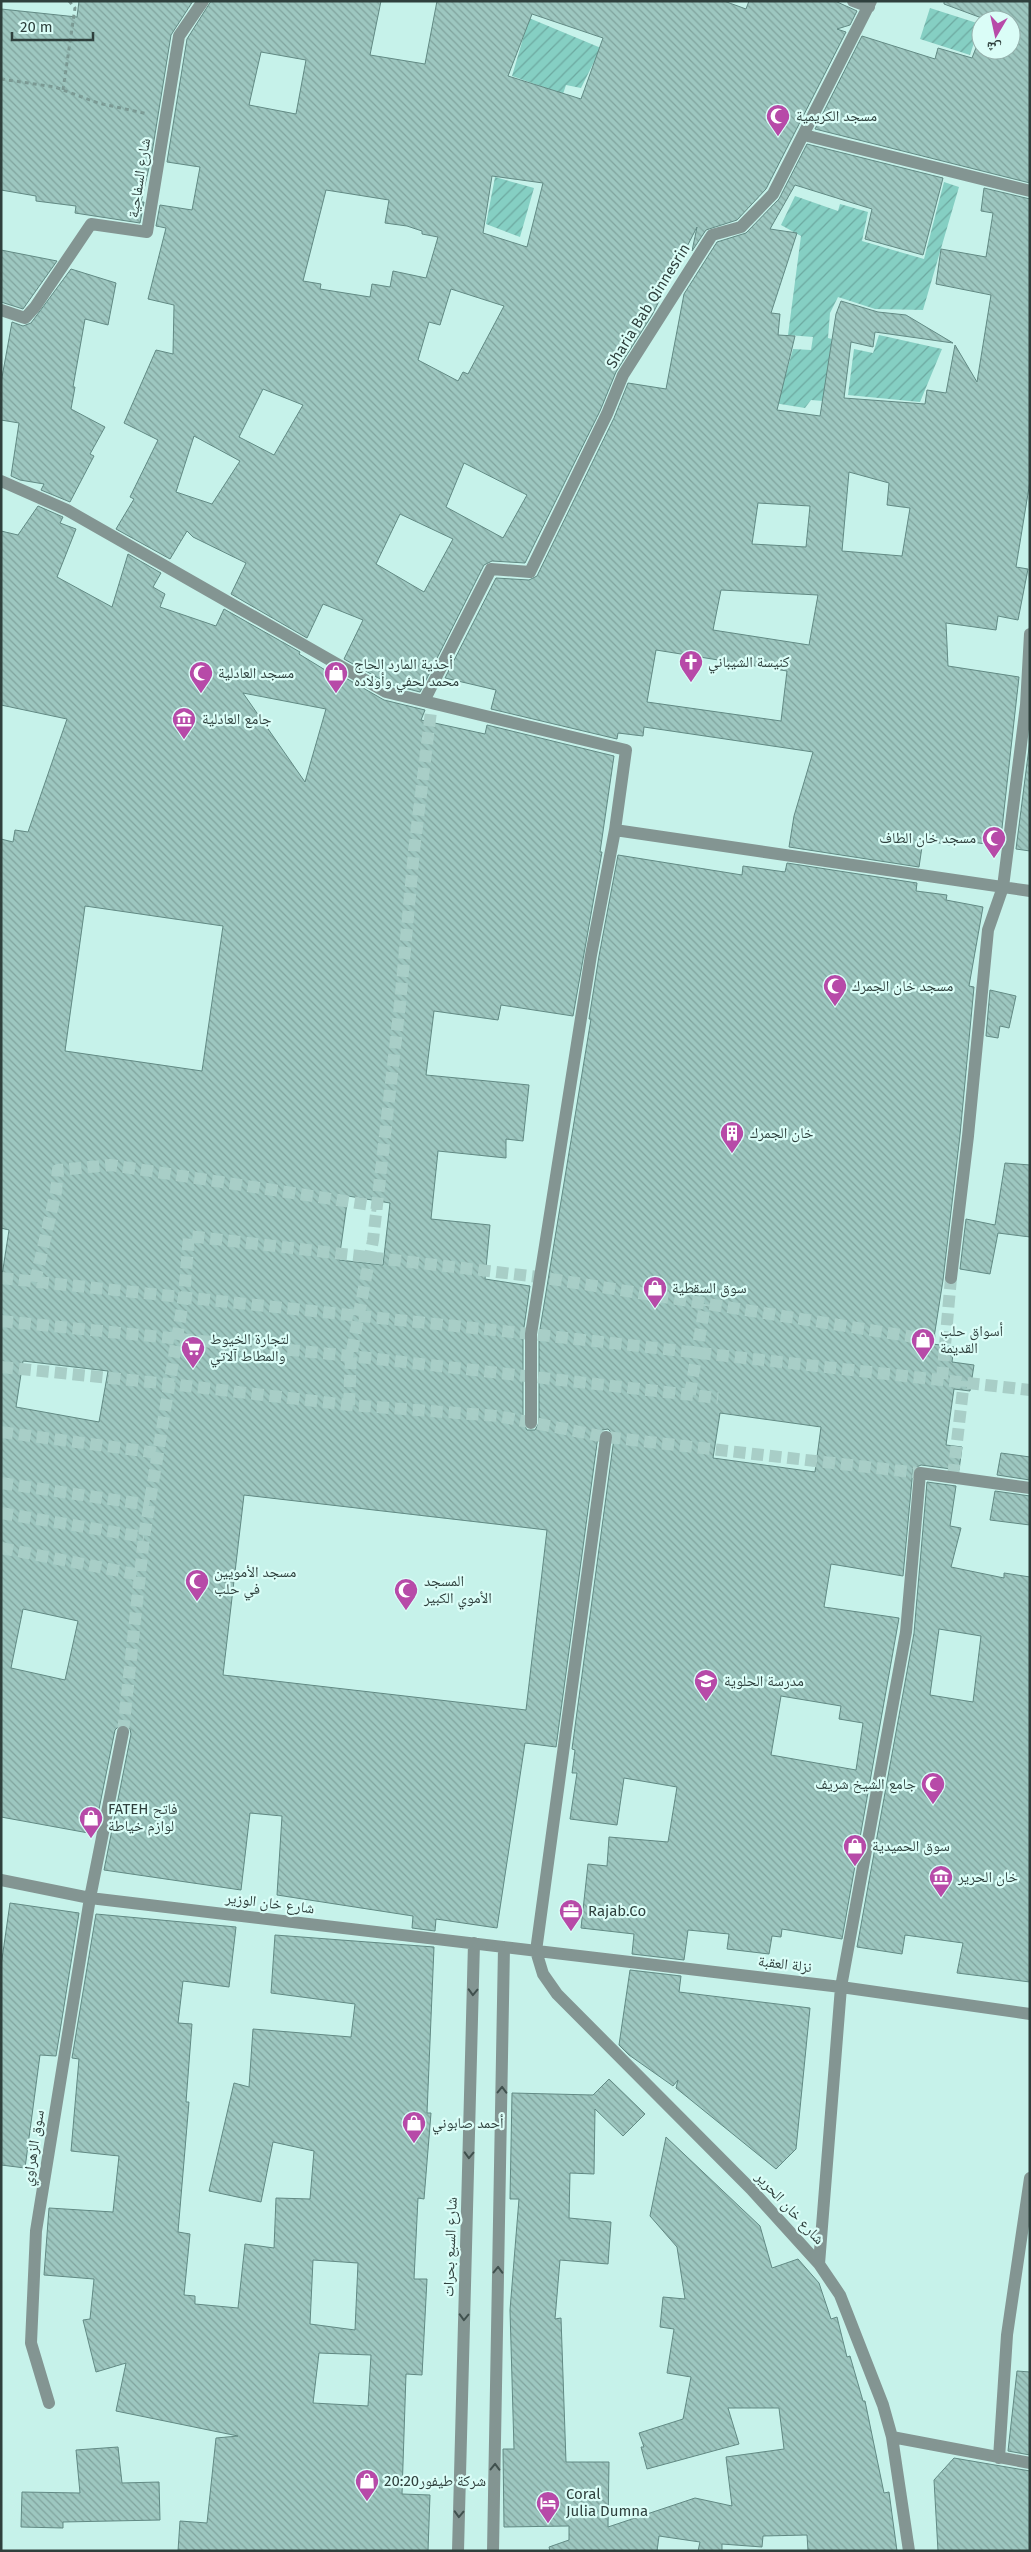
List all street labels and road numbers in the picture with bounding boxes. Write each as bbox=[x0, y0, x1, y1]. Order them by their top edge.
street label: شارع السفاحية bbox=[124, 137, 155, 219]
street label: Sharia Bab Qinnesrin bbox=[602, 240, 694, 372]
street label: شارع خان الوزير bbox=[223, 1889, 316, 1918]
street label: نزلة العقبة bbox=[757, 1952, 813, 1976]
street label: سوق الزهراوي bbox=[18, 2108, 51, 2188]
street label: شارع خان الحرير bbox=[750, 2167, 828, 2249]
street label: شارع السبع بحرات bbox=[439, 2197, 462, 2297]

